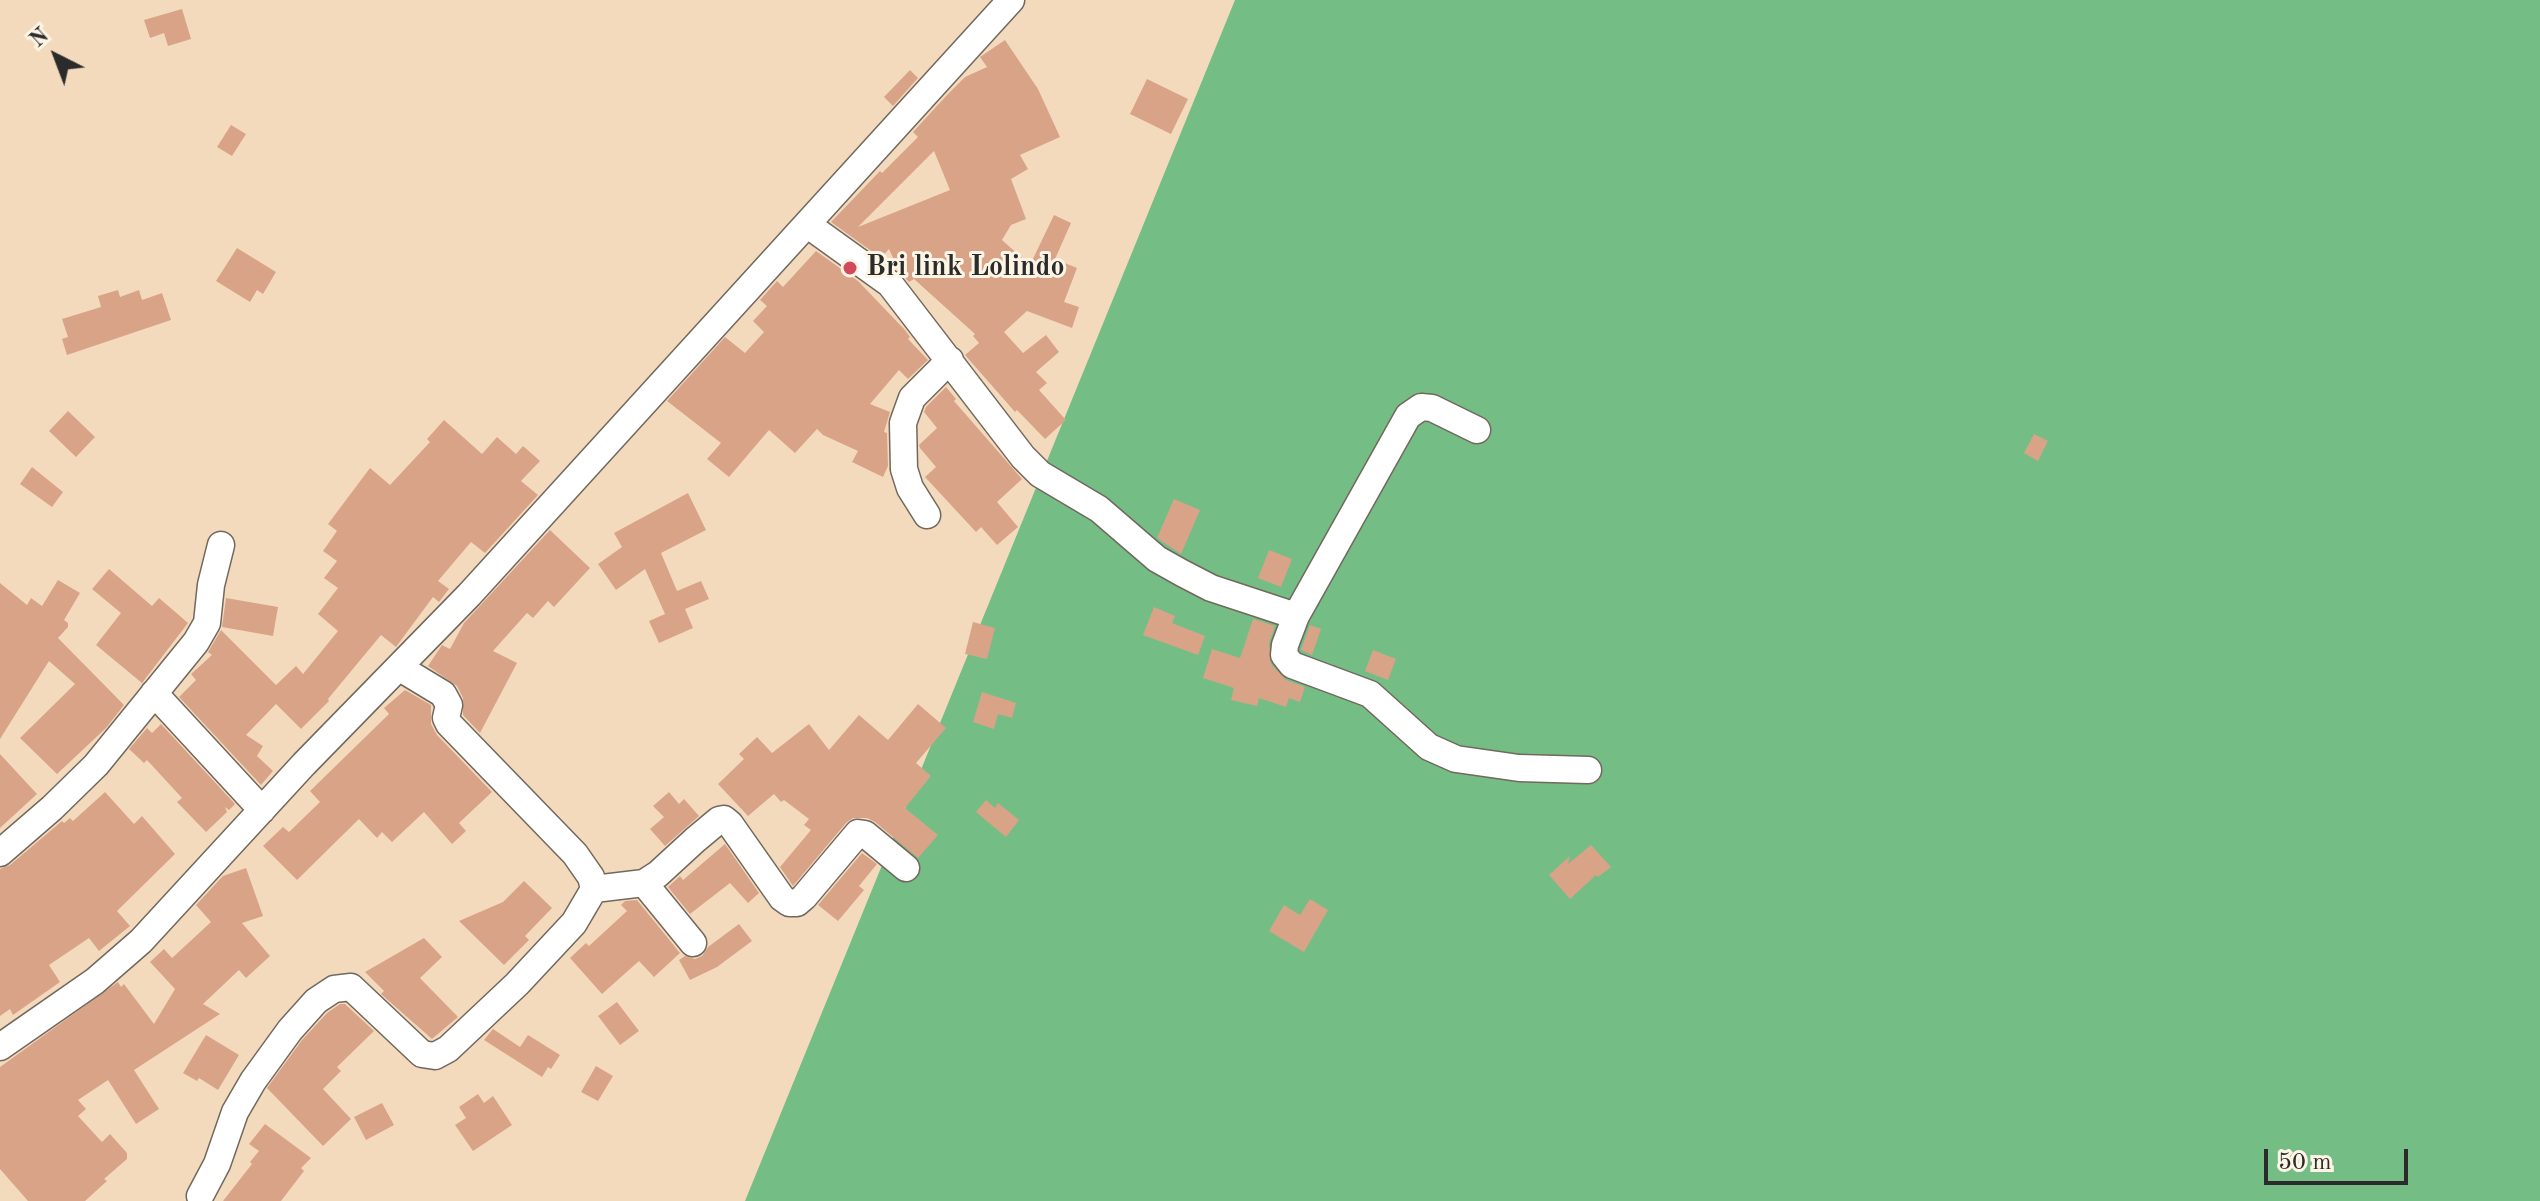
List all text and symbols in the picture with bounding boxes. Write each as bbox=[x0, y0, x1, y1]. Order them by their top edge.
north arrow bbox=[16, 16, 96, 96]
text: N bbox=[26, 24, 54, 52]
place label: Bri link Lolindo bbox=[866, 251, 1065, 285]
marker: Bri link Lolindo bbox=[841, 259, 859, 277]
scale bar bbox=[2268, 1133, 2412, 1183]
text: 50 m bbox=[2278, 1151, 2332, 1175]

